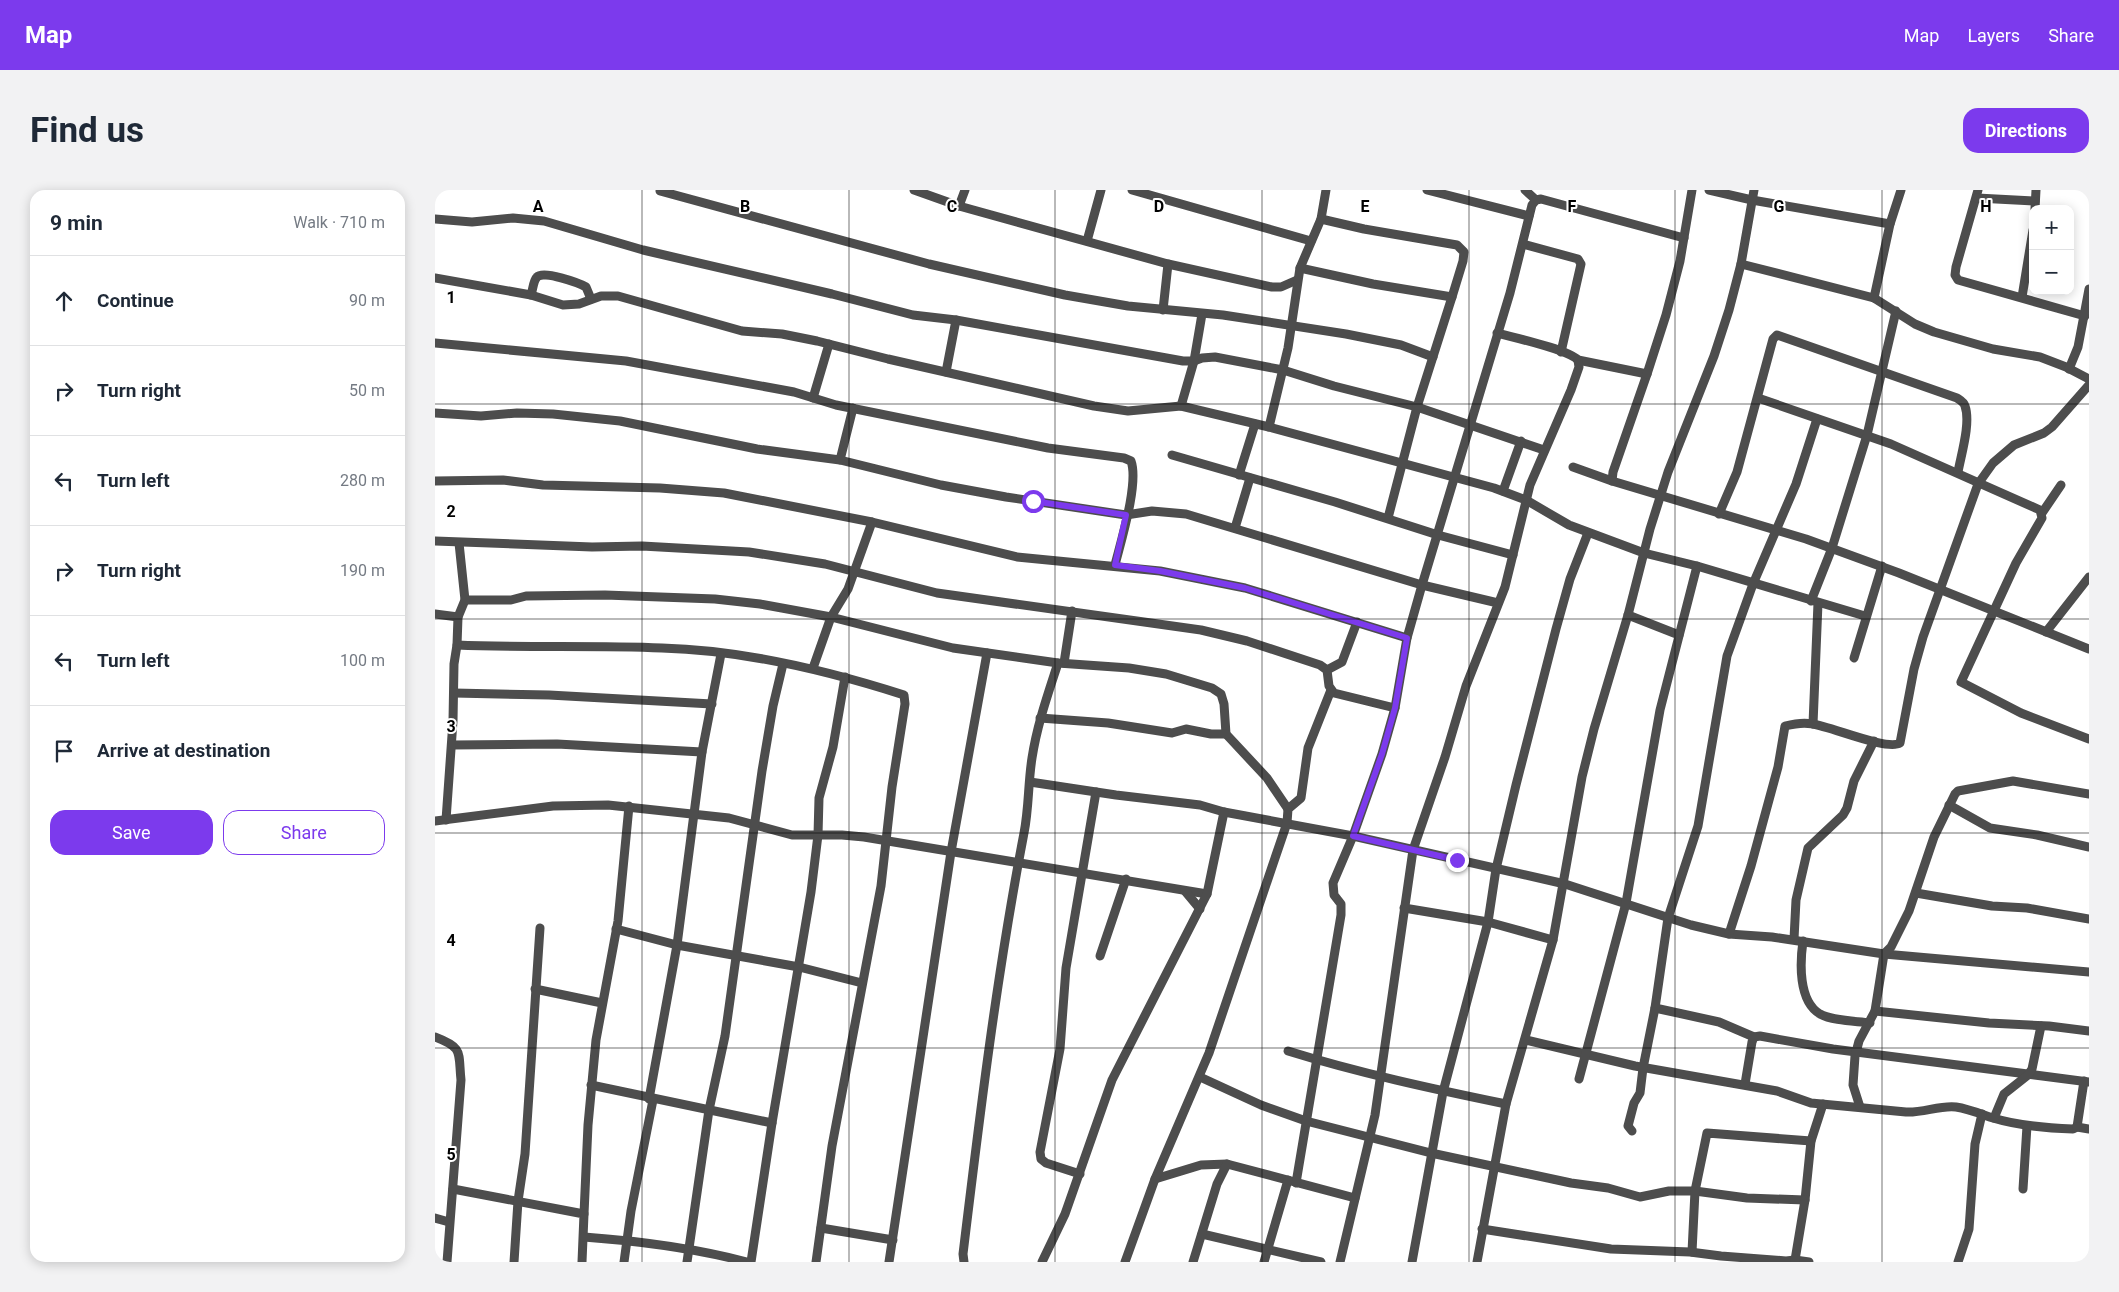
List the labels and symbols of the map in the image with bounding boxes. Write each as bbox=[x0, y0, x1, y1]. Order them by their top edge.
text: A bbox=[533, 197, 544, 216]
text: B bbox=[740, 197, 750, 216]
text: C bbox=[947, 197, 957, 216]
text: D bbox=[1154, 197, 1164, 216]
text: E bbox=[1361, 197, 1370, 216]
text: F bbox=[1568, 197, 1577, 216]
text: G bbox=[1774, 197, 1785, 216]
text: H bbox=[1980, 197, 1992, 216]
text: 1 bbox=[446, 288, 456, 307]
route start bbox=[1022, 490, 1045, 513]
text: 2 bbox=[446, 502, 456, 521]
text: 3 bbox=[446, 717, 456, 736]
route end bbox=[1446, 849, 1469, 872]
text: 4 bbox=[446, 931, 456, 950]
text: 5 bbox=[446, 1145, 456, 1164]

